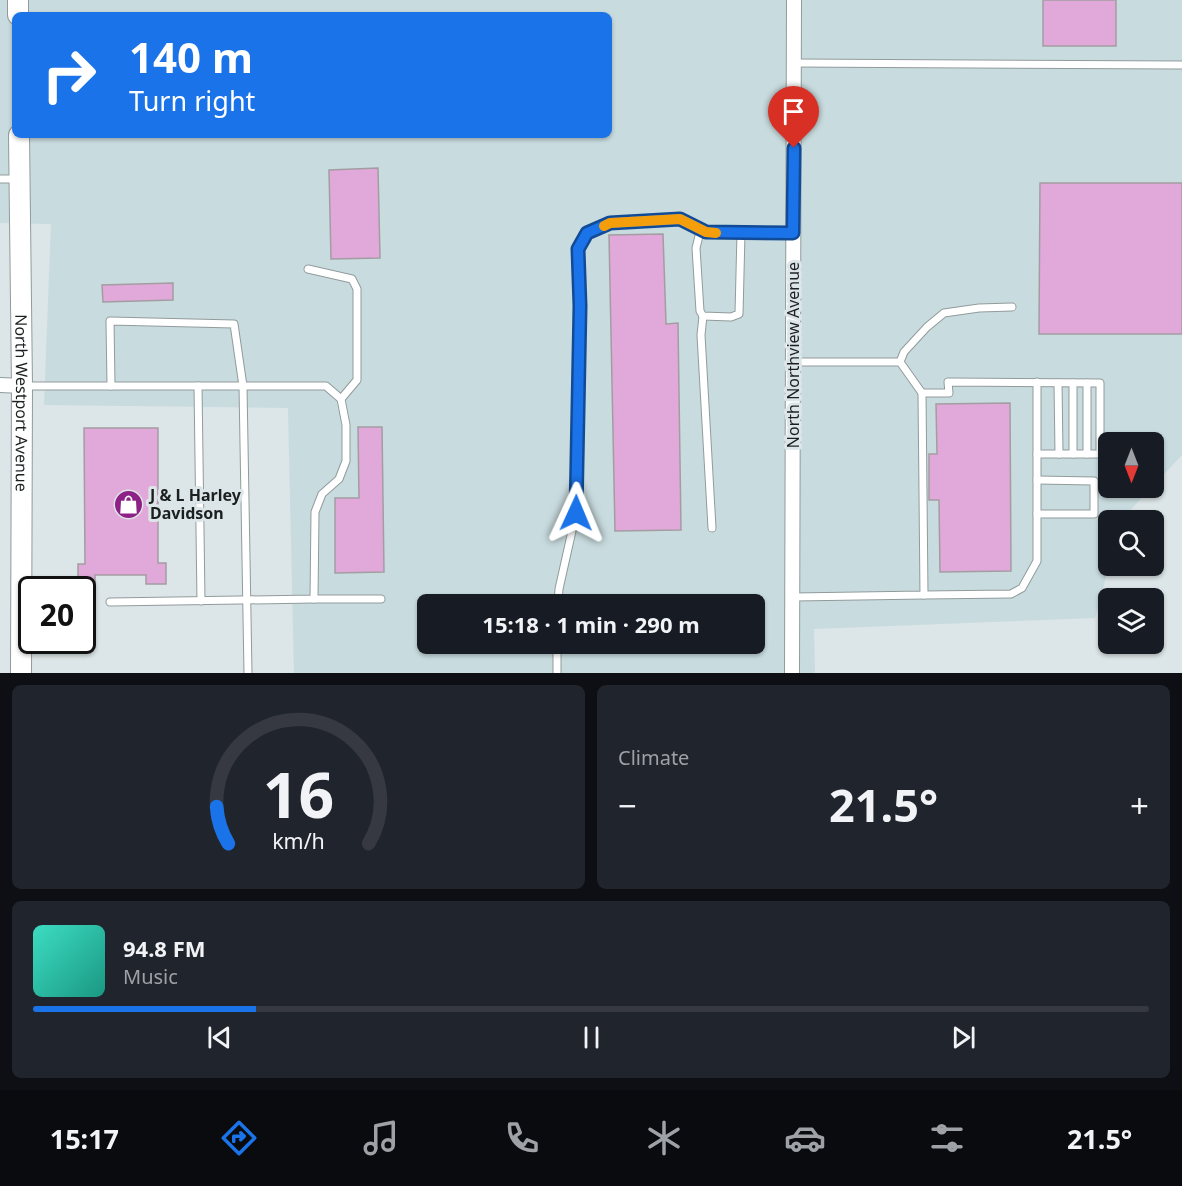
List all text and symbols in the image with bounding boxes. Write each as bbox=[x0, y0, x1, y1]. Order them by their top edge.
text: 140 m bbox=[129, 28, 253, 85]
icon: right bbox=[30, 36, 108, 114]
text: Turn right bbox=[129, 82, 255, 119]
pin bbox=[768, 86, 819, 148]
icon: arrive bbox=[777, 95, 810, 128]
street label: North Northview Avenue bbox=[782, 262, 804, 448]
street label: North Westport Avenue bbox=[10, 314, 33, 492]
north arrow bbox=[1098, 432, 1164, 498]
map controls bbox=[1098, 432, 1164, 654]
position arrow bbox=[544, 481, 608, 545]
place label: J & L Harley Davidson bbox=[148, 484, 242, 524]
shop icon: J & L Harley Davidson bbox=[113, 488, 145, 520]
button: search bbox=[1098, 510, 1164, 576]
speed limit sign: 20 bbox=[18, 576, 96, 654]
button: layers bbox=[1098, 588, 1164, 654]
text: 15:18 · 1 min · 290 m bbox=[482, 609, 700, 639]
text: Climate bbox=[618, 744, 689, 771]
text: 16 bbox=[263, 751, 334, 836]
text: 21.5° bbox=[829, 774, 938, 835]
text: − bbox=[618, 783, 637, 828]
text: + bbox=[1130, 783, 1149, 828]
text: km/h bbox=[272, 826, 325, 855]
text: 94.8 FM bbox=[123, 933, 205, 963]
text: Music bbox=[123, 963, 178, 990]
icon: previous bbox=[203, 1021, 236, 1054]
icon: pause bbox=[575, 1021, 608, 1054]
icon: next bbox=[947, 1021, 980, 1054]
icon: directions bbox=[218, 1117, 260, 1159]
icon: music bbox=[360, 1117, 402, 1159]
icon: phone bbox=[501, 1117, 543, 1159]
icon: climate bbox=[643, 1117, 685, 1159]
icon: car bbox=[784, 1117, 826, 1159]
icon: filters bbox=[926, 1117, 968, 1159]
text: 15:17 bbox=[50, 1120, 119, 1157]
text: 21.5° bbox=[1067, 1120, 1132, 1157]

